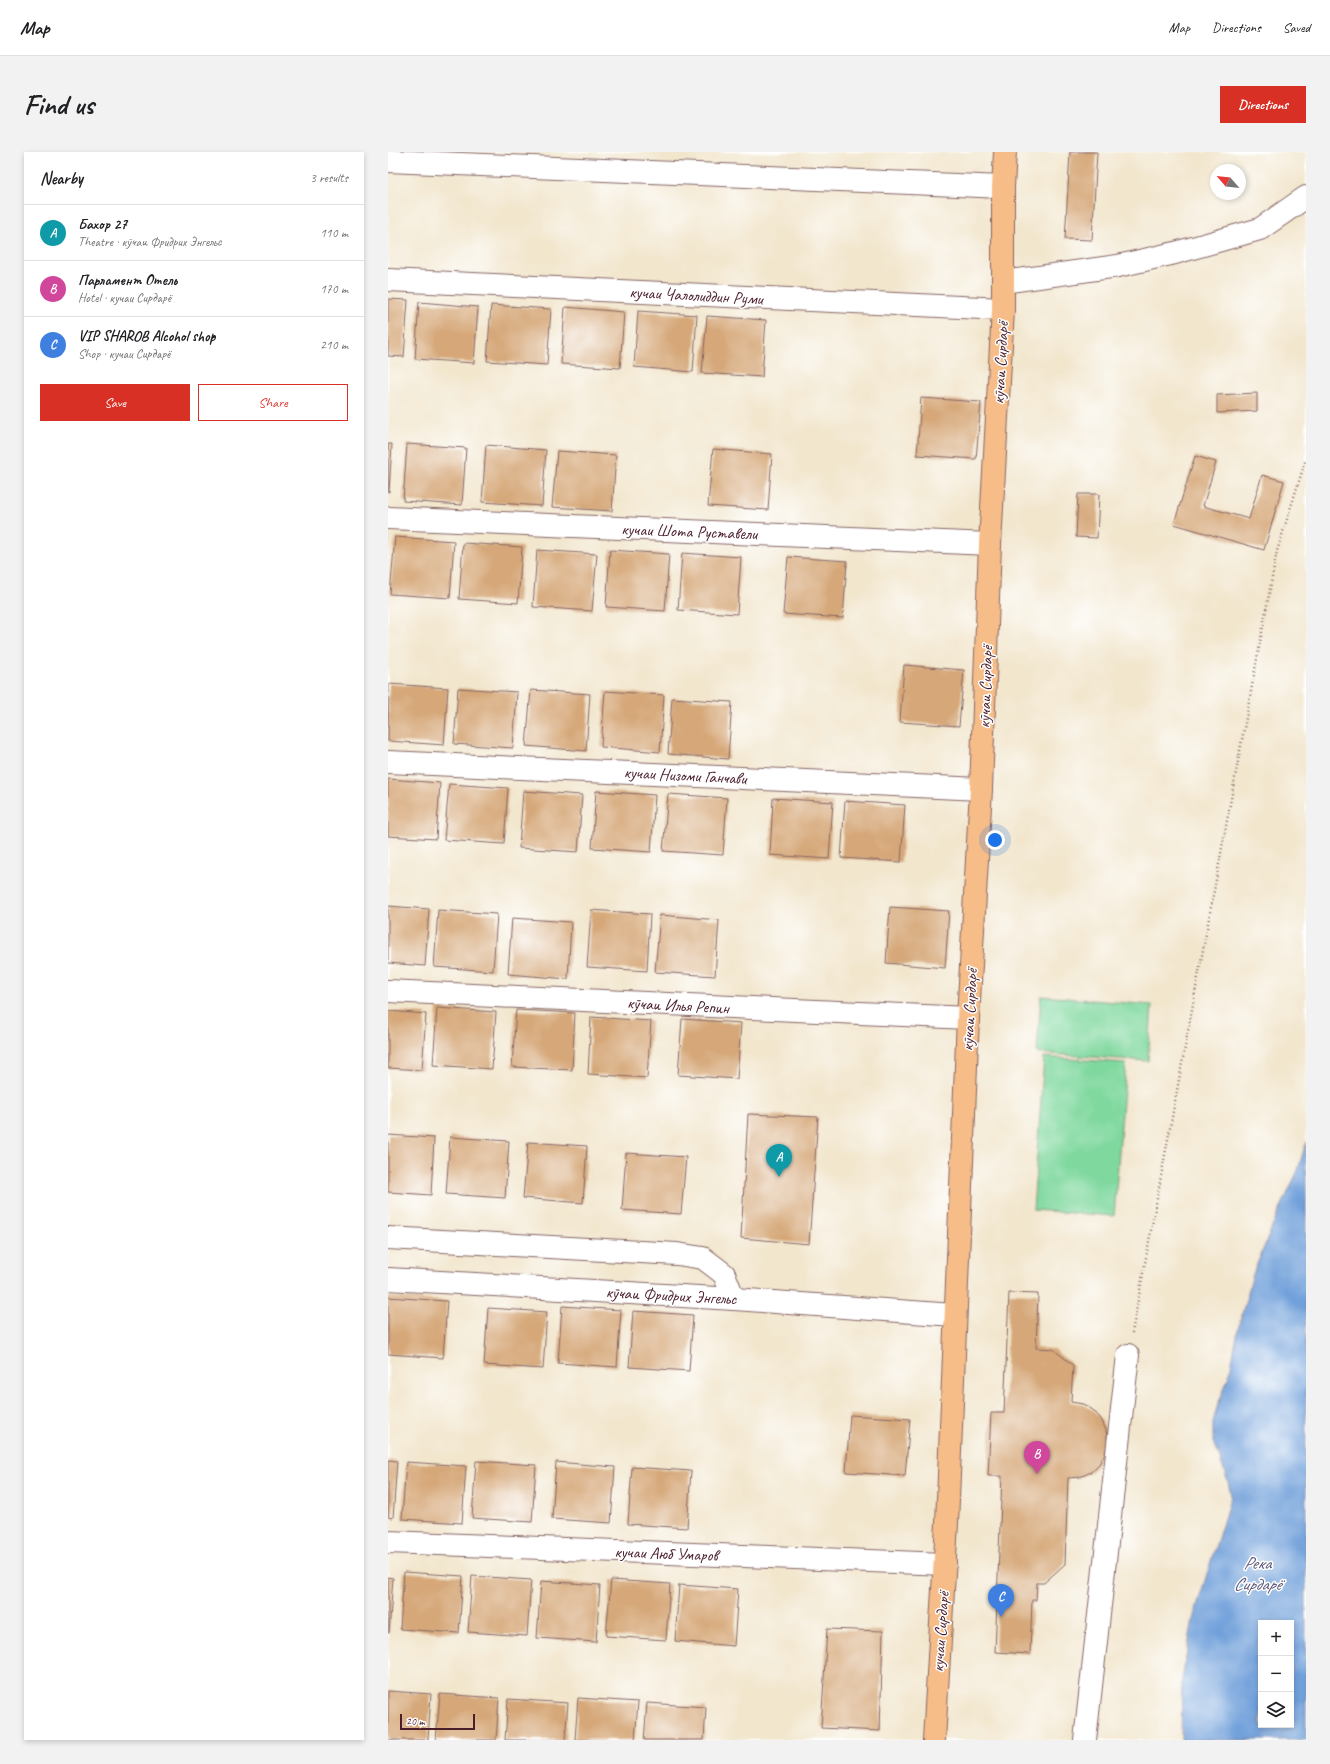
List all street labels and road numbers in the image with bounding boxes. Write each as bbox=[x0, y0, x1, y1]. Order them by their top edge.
street label: кучаи Чалолиддин Руми bbox=[629, 282, 765, 310]
street label: кӯчаи Сирдарё bbox=[988, 319, 1013, 405]
street label: кучаи Шота Руставели bbox=[621, 519, 759, 544]
street label: кӯчаи Сирдарё bbox=[974, 643, 998, 729]
street label: кучаи Низоми Ганчави bbox=[623, 762, 749, 789]
street label: кӯчаи Сирдарё bbox=[957, 966, 982, 1052]
street label: кӯчаи Илья Репин bbox=[626, 992, 731, 1019]
street label: кӯчаи Фридрих Энгельс bbox=[605, 1282, 738, 1309]
street label: кучаи Аюб Умаров bbox=[614, 1541, 722, 1566]
street label: кучаи Сирдарё bbox=[927, 1589, 954, 1673]

